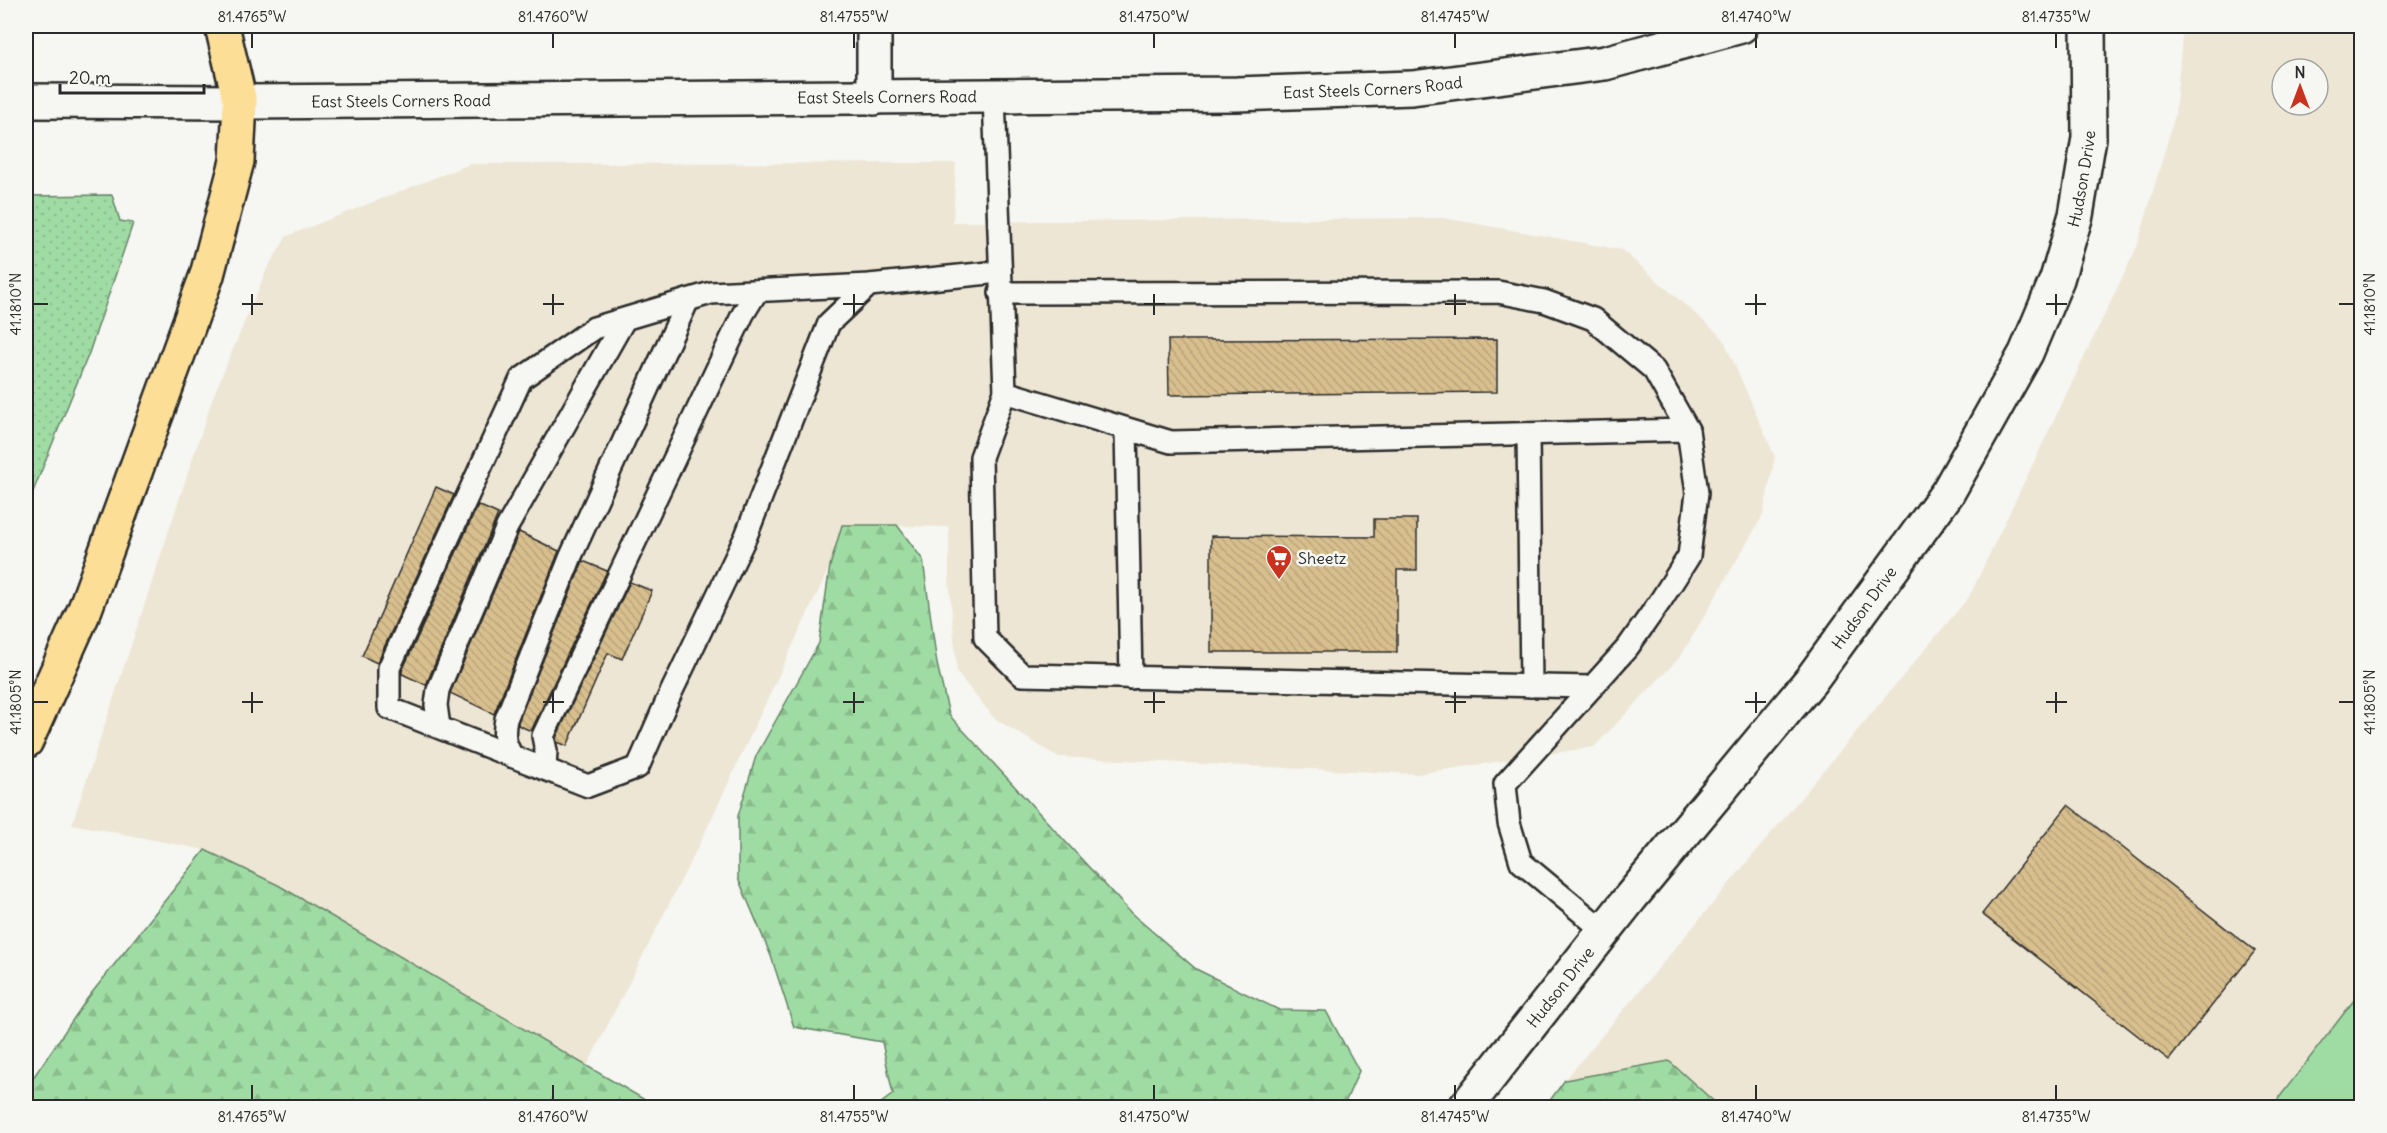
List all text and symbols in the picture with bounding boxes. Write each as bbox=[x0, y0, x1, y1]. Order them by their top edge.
text: 81.4765°W bbox=[217, 7, 287, 26]
text: 81.4760°W bbox=[518, 7, 588, 26]
text: 81.4755°W bbox=[819, 7, 889, 26]
text: 81.4750°W bbox=[1119, 7, 1190, 26]
text: 81.4745°W bbox=[1421, 7, 1490, 26]
text: 81.4740°W bbox=[1721, 7, 1791, 26]
text: 81.4735°W bbox=[2021, 7, 2091, 26]
scale bar bbox=[60, 57, 204, 95]
north arrow bbox=[2270, 57, 2330, 117]
text: N bbox=[2294, 62, 2306, 82]
text: 20 m bbox=[69, 66, 111, 89]
street label: East Steels Corners Road bbox=[1283, 72, 1464, 102]
street label: East Steels Corners Road bbox=[797, 86, 977, 108]
street label: East Steels Corners Road bbox=[311, 90, 491, 111]
street label: Hudson Drive bbox=[2063, 131, 2099, 229]
text: 41.1810°N bbox=[6, 273, 25, 335]
text: 41.1810°N bbox=[2360, 273, 2379, 335]
supermarket icon: Sheetz bbox=[1264, 543, 1294, 581]
place label: Sheetz bbox=[1298, 548, 1347, 568]
street label: Hudson Drive bbox=[1827, 562, 1901, 653]
text: 41.1805°N bbox=[6, 669, 25, 735]
text: 41.1805°N bbox=[2360, 669, 2379, 735]
street label: Hudson Drive bbox=[1522, 942, 1598, 1031]
text: 81.4765°W bbox=[217, 1107, 287, 1126]
text: 81.4760°W bbox=[518, 1107, 588, 1126]
text: 81.4755°W bbox=[819, 1107, 889, 1126]
text: 81.4750°W bbox=[1119, 1107, 1190, 1126]
text: 81.4745°W bbox=[1421, 1107, 1490, 1126]
text: 81.4740°W bbox=[1721, 1107, 1791, 1126]
text: 81.4735°W bbox=[2021, 1107, 2091, 1126]

